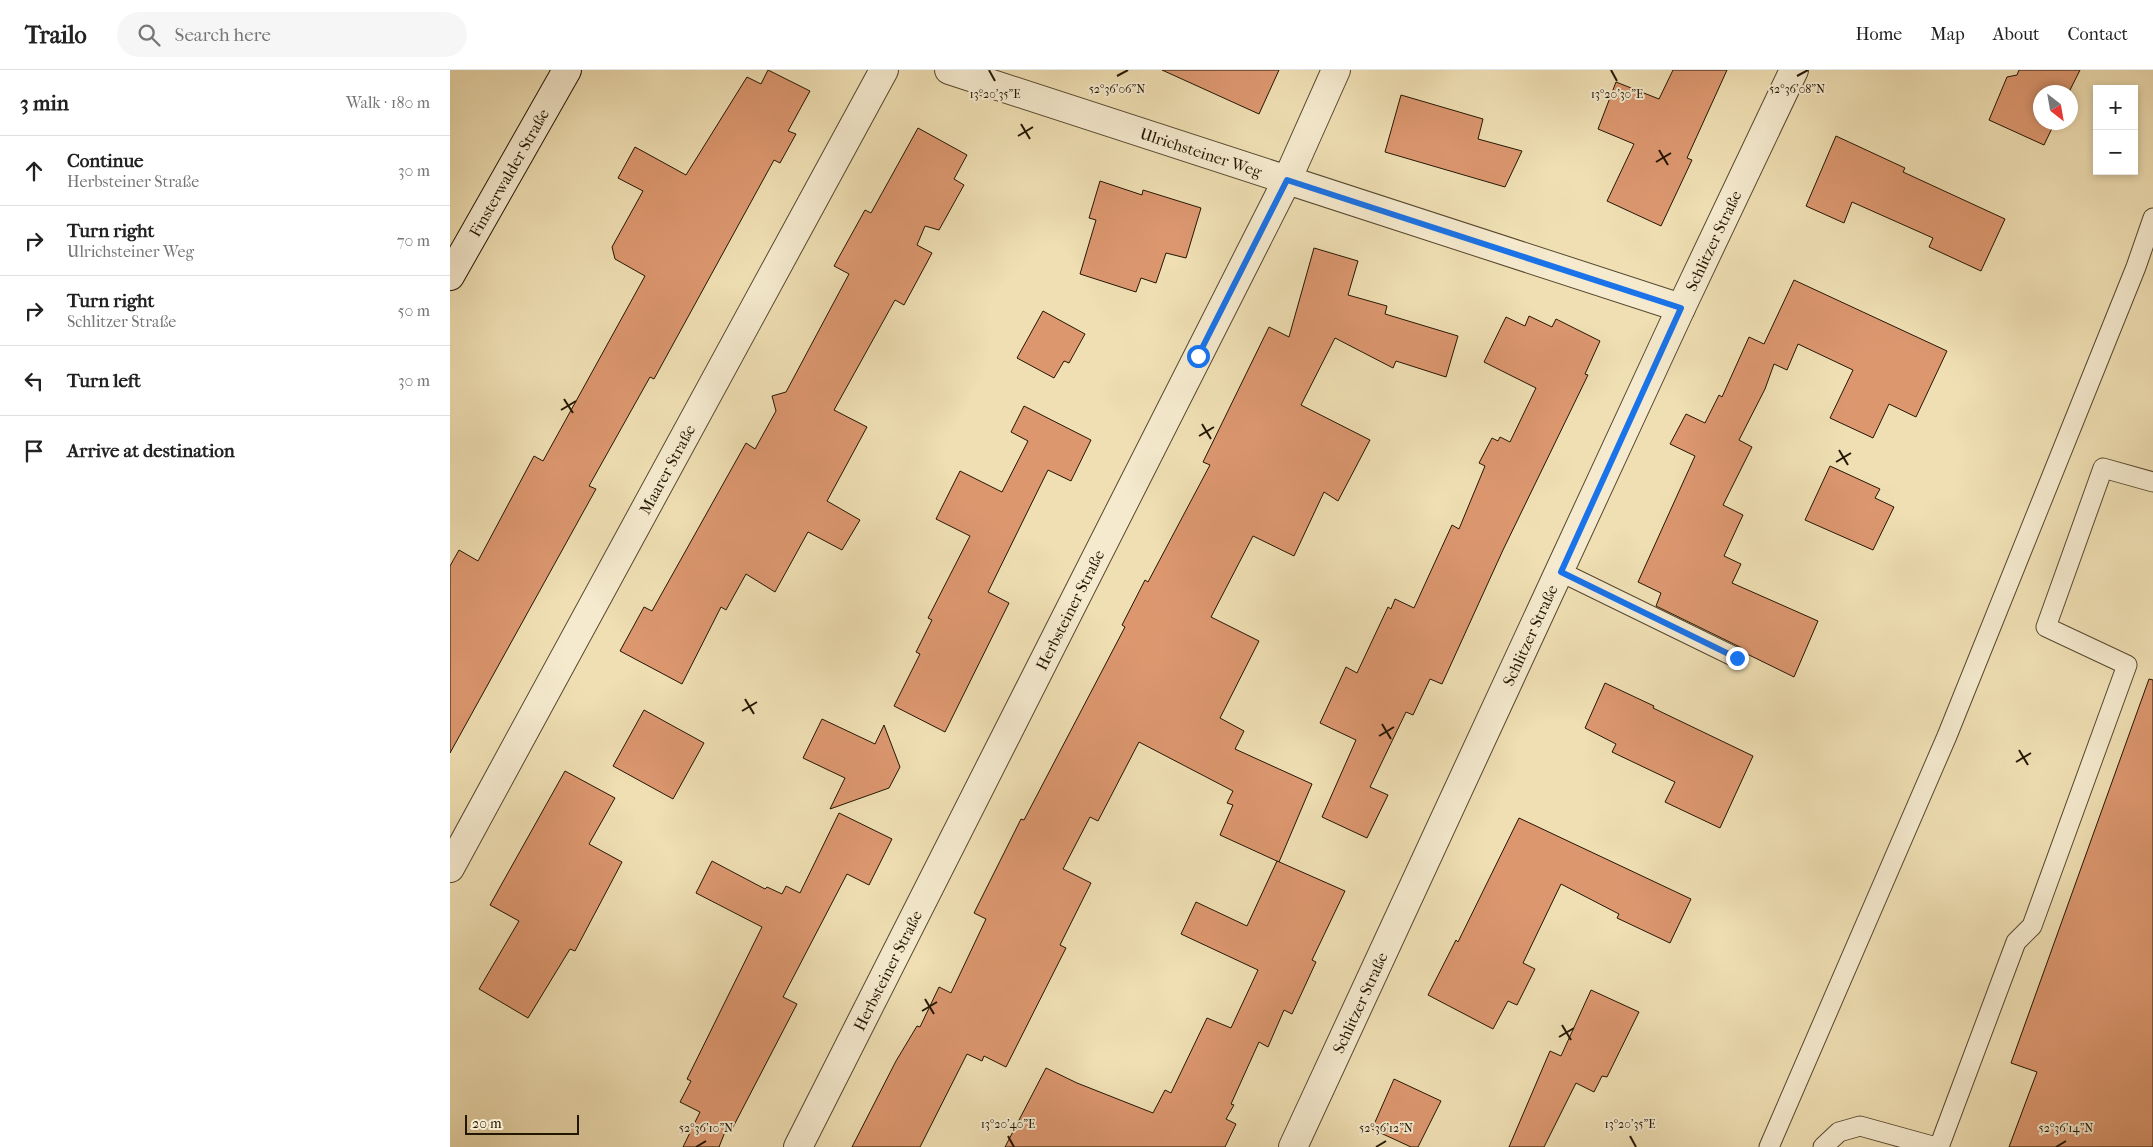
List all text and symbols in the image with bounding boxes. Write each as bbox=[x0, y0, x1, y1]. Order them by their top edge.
search box bbox=[117, 12, 467, 57]
text: Trailo bbox=[25, 21, 87, 49]
icon: search bbox=[135, 21, 163, 49]
text: Search here bbox=[175, 24, 271, 46]
text: Home bbox=[1855, 24, 1902, 45]
text: Map bbox=[1930, 24, 1965, 45]
text: About bbox=[1993, 24, 2039, 45]
text: Contact bbox=[2067, 24, 2128, 45]
text: 52°36'06"N bbox=[1089, 82, 1145, 96]
text: 52°36'08"N bbox=[1769, 82, 1825, 96]
north arrow bbox=[2033, 85, 2078, 130]
map controls bbox=[2093, 85, 2138, 175]
button: + bbox=[2093, 85, 2138, 130]
text: 13°20'35"E bbox=[969, 87, 1021, 101]
text: 13°20'30"E bbox=[1591, 87, 1643, 101]
text: 3 min bbox=[20, 91, 69, 115]
text: Walk · 180 m bbox=[346, 93, 430, 112]
street label: Finsterwalder Straße bbox=[465, 105, 553, 240]
street label: Ulrichsteiner Weg bbox=[1138, 124, 1265, 181]
button: − bbox=[2093, 130, 2138, 175]
text: Continue bbox=[67, 150, 143, 172]
icon: ahead bbox=[20, 157, 48, 185]
text: 30 m bbox=[398, 161, 430, 180]
text: Herbsteiner Straße bbox=[67, 172, 199, 191]
street label: Schlitzer Straße bbox=[1681, 187, 1745, 294]
text: Turn right bbox=[67, 220, 154, 242]
icon: right bbox=[20, 227, 48, 255]
text: 70 m bbox=[397, 231, 430, 250]
text: Ulrichsteiner Weg bbox=[67, 242, 194, 261]
text: Turn right bbox=[67, 290, 154, 312]
icon: right bbox=[20, 297, 48, 325]
text: 50 m bbox=[398, 301, 430, 320]
text: Schlitzer Straße bbox=[67, 312, 176, 331]
route start bbox=[1187, 345, 1210, 368]
icon: left bbox=[20, 367, 48, 395]
text: Turn left bbox=[67, 370, 141, 392]
text: 30 m bbox=[398, 371, 430, 390]
street label: Maarer Straße bbox=[635, 421, 699, 518]
icon: arrive bbox=[20, 437, 48, 465]
text: Arrive at destination bbox=[67, 440, 235, 462]
street label: Herbsteiner Straße bbox=[1032, 547, 1108, 673]
street label: Schlitzer Straße bbox=[1499, 582, 1562, 689]
route end bbox=[1726, 647, 1749, 670]
street label: Herbsteiner Straße bbox=[850, 907, 926, 1034]
street label: Schlitzer Straße bbox=[1329, 949, 1392, 1056]
scale bar bbox=[465, 1112, 579, 1135]
text: 20 m bbox=[472, 1115, 502, 1132]
text: 13°20'40"E bbox=[981, 1117, 1035, 1131]
text: 13°20'35"E bbox=[1604, 1117, 1656, 1131]
text: 52°36'10"N bbox=[679, 1121, 733, 1135]
text: 52°36'12"N bbox=[1359, 1121, 1413, 1135]
text: 52°36'14"N bbox=[2039, 1121, 2093, 1135]

